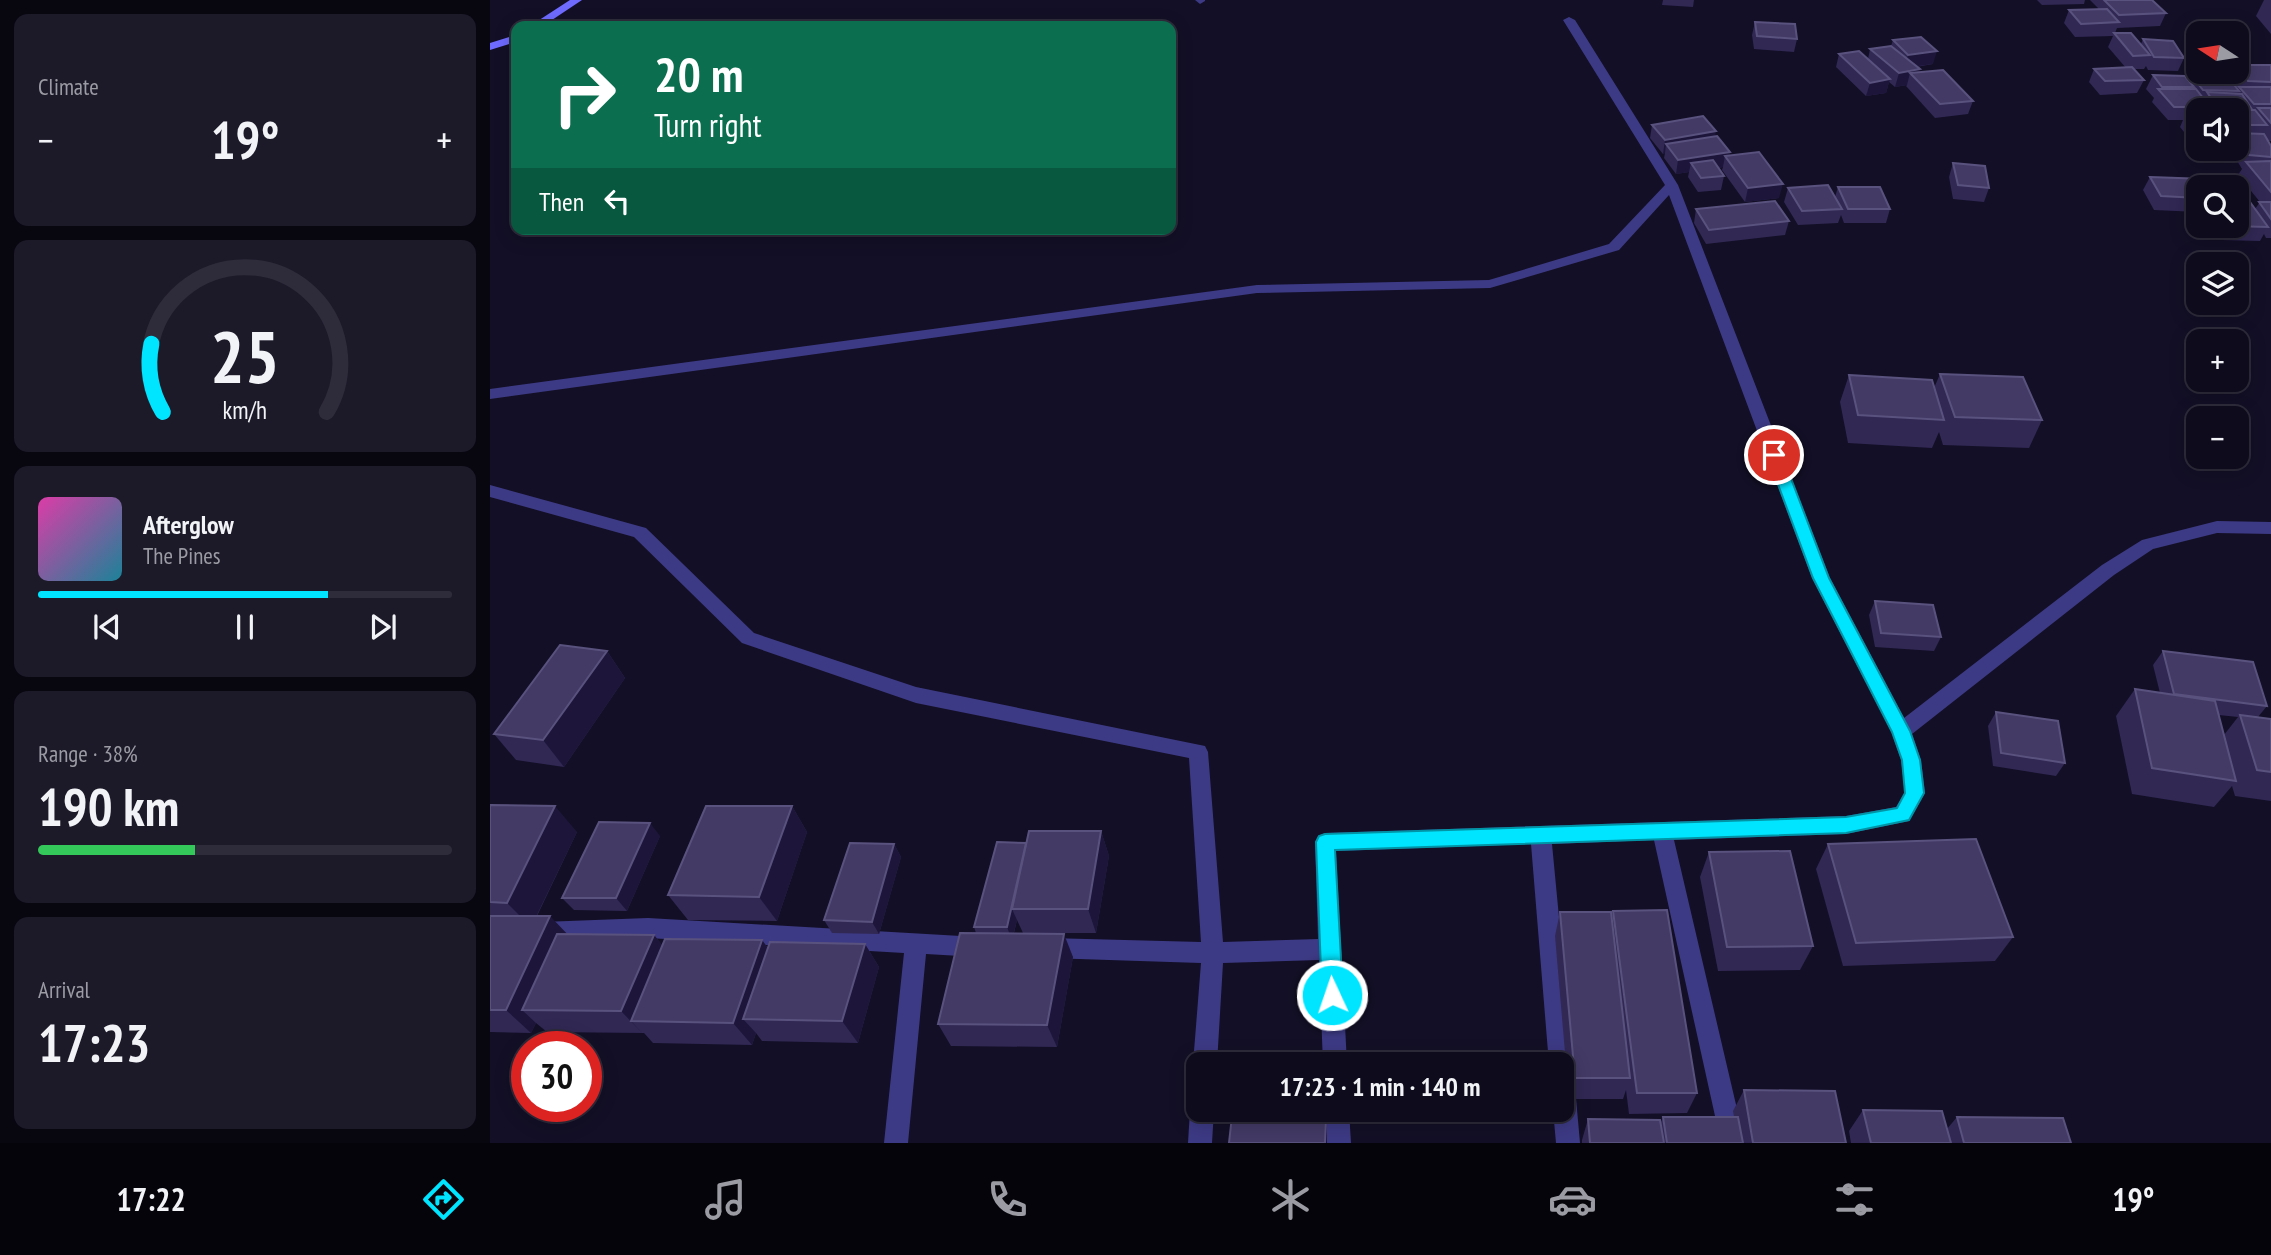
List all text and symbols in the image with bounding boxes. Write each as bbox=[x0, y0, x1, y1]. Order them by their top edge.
north arrow bbox=[2186, 21, 2249, 84]
map controls bbox=[2186, 21, 2249, 469]
text: 20 m bbox=[654, 42, 743, 106]
icon: right bbox=[539, 49, 630, 140]
text: Climate bbox=[38, 72, 99, 101]
button: sound bbox=[2186, 98, 2249, 161]
text: Turn right bbox=[654, 104, 762, 146]
text: 19° bbox=[211, 106, 279, 173]
text: − bbox=[38, 115, 54, 164]
text: + bbox=[436, 115, 452, 164]
button: search bbox=[2186, 175, 2249, 238]
icon: left bbox=[598, 182, 636, 220]
text: Then bbox=[539, 185, 584, 218]
button: layers bbox=[2186, 252, 2249, 315]
text: 25 bbox=[210, 308, 280, 402]
button: + bbox=[2186, 329, 2249, 392]
text: km/h bbox=[223, 393, 267, 425]
button: − bbox=[2186, 406, 2249, 469]
pin bbox=[1744, 425, 1804, 485]
icon: arrive bbox=[1755, 436, 1793, 474]
text: Afterglow bbox=[143, 508, 234, 541]
text: The Pines bbox=[143, 541, 221, 570]
icon: previous bbox=[88, 608, 126, 646]
icon: pause bbox=[226, 608, 264, 646]
icon: next bbox=[364, 608, 402, 646]
text: Range · 38% bbox=[38, 739, 138, 768]
text: 190 km bbox=[38, 773, 179, 840]
position arrow bbox=[1295, 958, 1369, 1032]
text: Arrival bbox=[38, 975, 90, 1004]
text: 17:23 bbox=[38, 1009, 150, 1076]
speed limit sign: 30 bbox=[511, 1031, 602, 1122]
text: 17:23 · 1 min · 140 m bbox=[1280, 1070, 1480, 1103]
icon: directions bbox=[419, 1175, 468, 1224]
icon: music bbox=[701, 1175, 750, 1224]
icon: phone bbox=[983, 1175, 1032, 1224]
icon: climate bbox=[1266, 1175, 1315, 1224]
icon: car bbox=[1548, 1175, 1597, 1224]
icon: filters bbox=[1830, 1175, 1879, 1224]
text: 17:22 bbox=[117, 1178, 186, 1220]
text: 19° bbox=[2112, 1178, 2154, 1220]

